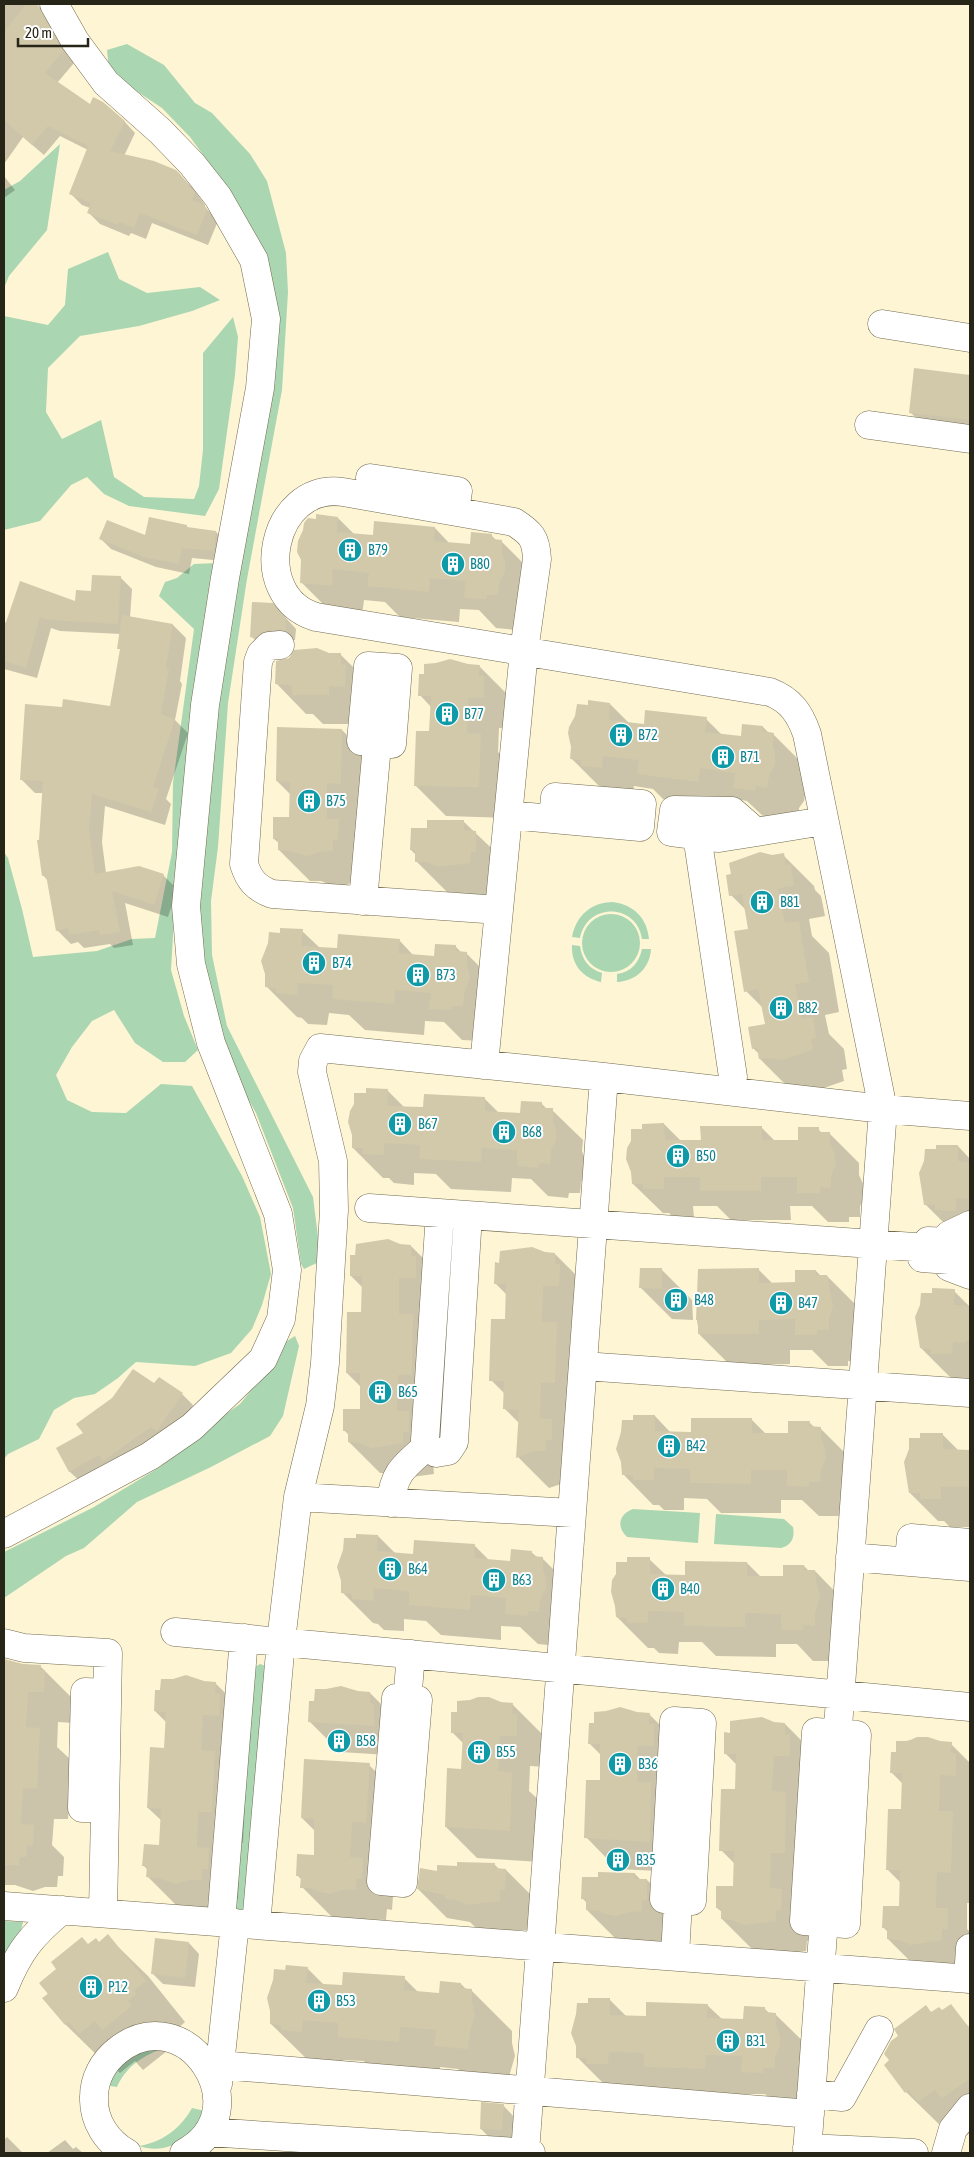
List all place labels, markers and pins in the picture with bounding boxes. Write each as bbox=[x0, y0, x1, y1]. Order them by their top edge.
building icon: B79 bbox=[337, 537, 363, 563]
place label: B79 bbox=[368, 542, 388, 558]
building icon: B80 bbox=[440, 551, 466, 577]
place label: B80 bbox=[470, 556, 490, 572]
building icon: B77 bbox=[434, 701, 460, 727]
place label: B77 bbox=[464, 706, 484, 722]
building icon: B72 bbox=[608, 722, 634, 748]
place label: B72 bbox=[638, 727, 658, 743]
building icon: B71 bbox=[710, 744, 736, 770]
place label: B71 bbox=[740, 749, 760, 765]
building icon: B75 bbox=[296, 788, 322, 814]
place label: B75 bbox=[326, 793, 346, 809]
building icon: B81 bbox=[749, 889, 775, 915]
place label: B81 bbox=[780, 894, 800, 910]
building icon: B74 bbox=[301, 950, 327, 976]
place label: B74 bbox=[332, 955, 352, 971]
building icon: B73 bbox=[405, 962, 431, 988]
place label: B73 bbox=[436, 967, 456, 983]
building icon: B82 bbox=[768, 995, 794, 1021]
place label: B82 bbox=[798, 1000, 818, 1016]
building icon: B67 bbox=[387, 1111, 413, 1137]
place label: B67 bbox=[418, 1116, 438, 1132]
building icon: B68 bbox=[491, 1119, 517, 1145]
place label: B68 bbox=[522, 1124, 542, 1140]
building icon: B50 bbox=[665, 1143, 691, 1169]
place label: B50 bbox=[696, 1148, 716, 1164]
building icon: B48 bbox=[663, 1287, 689, 1313]
building icon: B47 bbox=[768, 1290, 794, 1316]
place label: B48 bbox=[694, 1292, 714, 1308]
place label: B47 bbox=[798, 1295, 818, 1311]
building icon: B65 bbox=[367, 1379, 393, 1405]
place label: B65 bbox=[398, 1384, 418, 1400]
building icon: B42 bbox=[656, 1433, 682, 1459]
place label: B42 bbox=[686, 1438, 706, 1454]
building icon: B64 bbox=[377, 1556, 403, 1582]
place label: B64 bbox=[408, 1561, 428, 1577]
building icon: B63 bbox=[481, 1567, 507, 1593]
place label: B63 bbox=[512, 1572, 532, 1588]
building icon: B40 bbox=[650, 1576, 676, 1602]
place label: B40 bbox=[680, 1581, 700, 1597]
building icon: B58 bbox=[326, 1728, 352, 1754]
place label: B58 bbox=[356, 1733, 376, 1749]
building icon: B55 bbox=[466, 1739, 492, 1765]
place label: B55 bbox=[496, 1744, 516, 1760]
building icon: B36 bbox=[607, 1751, 633, 1777]
place label: B36 bbox=[638, 1756, 658, 1772]
building icon: B35 bbox=[605, 1847, 631, 1873]
place label: B35 bbox=[636, 1852, 656, 1868]
building icon: P12 bbox=[78, 1974, 104, 2000]
place label: P12 bbox=[108, 1979, 128, 1995]
building icon: B53 bbox=[306, 1988, 332, 2014]
place label: B53 bbox=[336, 1993, 356, 2009]
building icon: B31 bbox=[715, 2028, 741, 2054]
place label: B31 bbox=[746, 2033, 766, 2049]

